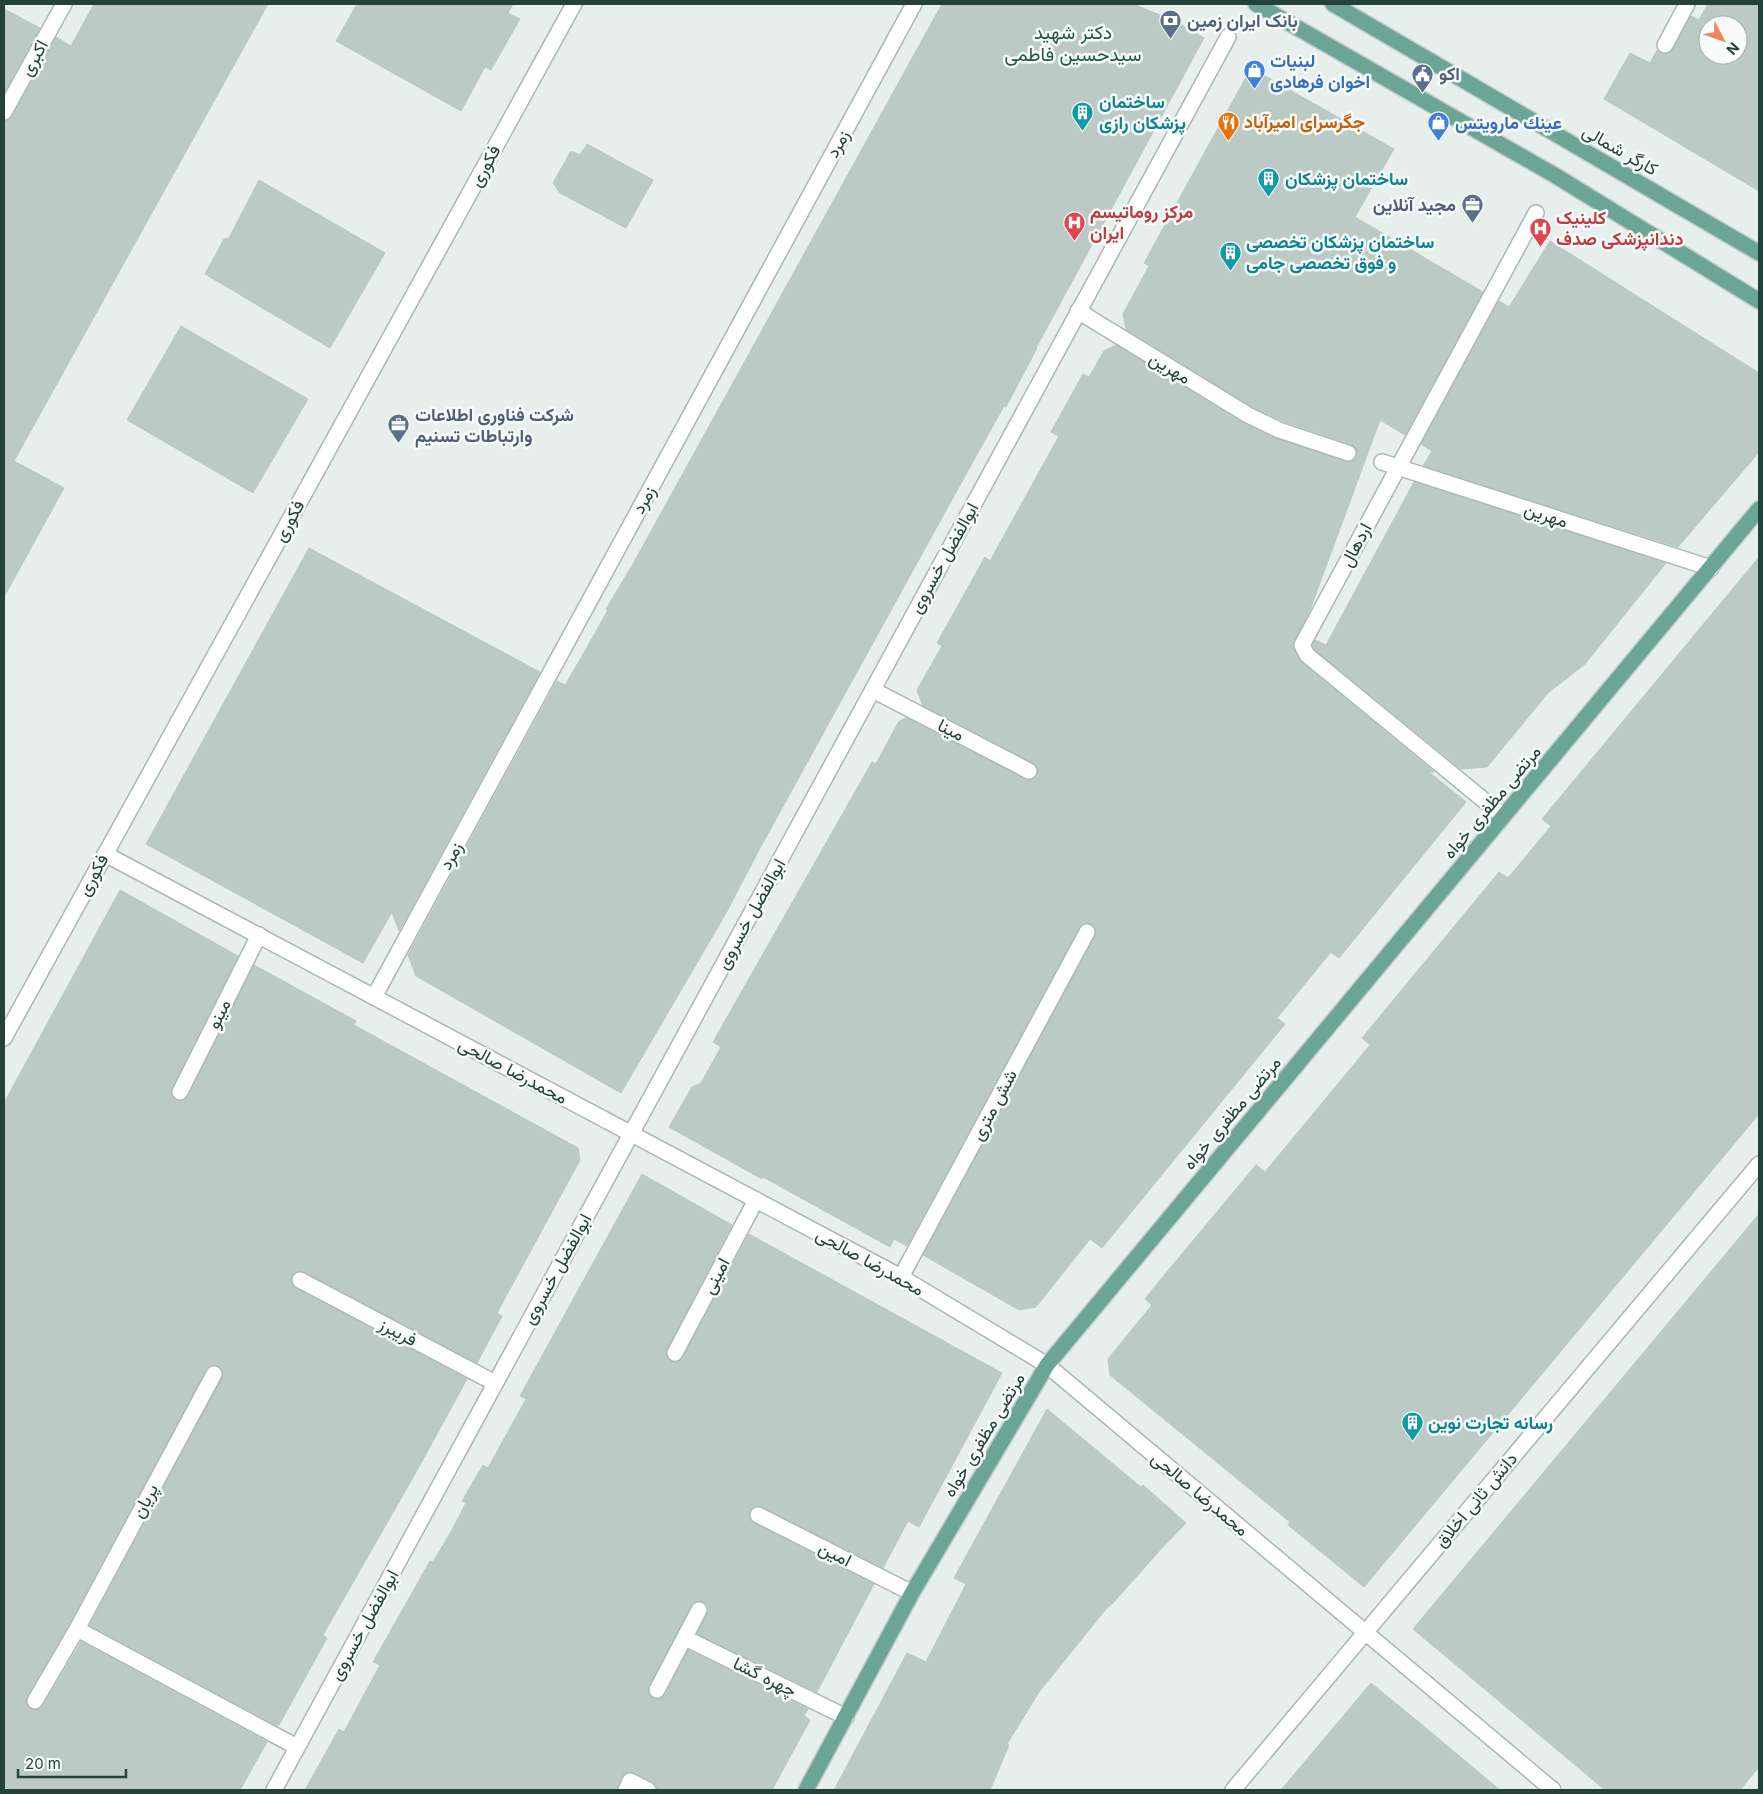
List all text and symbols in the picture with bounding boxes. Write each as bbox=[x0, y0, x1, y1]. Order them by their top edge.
bank icon: بانک ایران زمین bbox=[1159, 9, 1183, 40]
place label: بانک ایران زمین bbox=[1187, 10, 1298, 32]
north arrow bbox=[1698, 15, 1748, 65]
district label: دکتر شهید سیدحسین فاطمی bbox=[1005, 21, 1141, 66]
street label: اکبری bbox=[15, 36, 53, 80]
text: N bbox=[1723, 39, 1743, 58]
place label: لبنیات اخوان فرهادی bbox=[1270, 50, 1370, 93]
shop icon: لبنیات اخوان فرهادی bbox=[1242, 59, 1266, 90]
public building icon: اکو bbox=[1411, 62, 1435, 93]
place label: اکو bbox=[1439, 63, 1460, 85]
place label: ساختمان پزشکان رازی bbox=[1099, 91, 1186, 135]
building icon: ساختمان پزشکان رازی bbox=[1071, 100, 1095, 131]
restaurant icon: جگرسرای امیرآباد bbox=[1216, 110, 1240, 141]
place label: جگرسرای امیرآباد bbox=[1244, 111, 1365, 133]
shop icon: عينك مارويتس bbox=[1427, 111, 1451, 142]
place label: عينك مارويتس bbox=[1455, 112, 1562, 134]
street label: کارگر شمالی bbox=[1578, 120, 1662, 180]
street label: زمرد bbox=[821, 126, 855, 162]
street label: فکوری bbox=[465, 141, 505, 191]
building icon: ساختمان پزشکان bbox=[1257, 167, 1281, 198]
place label: ساختمان پزشکان bbox=[1285, 168, 1408, 191]
office icon: مجید آنلاین bbox=[1460, 193, 1484, 224]
place label: مجید آنلاین bbox=[1373, 194, 1456, 216]
place label: مرکز روماتیسم ایران bbox=[1090, 201, 1193, 244]
place label: کلینیک دندانپزشکی صدف bbox=[1556, 207, 1684, 251]
hospital icon: مرکز روماتیسم ایران bbox=[1062, 210, 1086, 241]
hospital icon: کلینیک دندانپزشکی صدف bbox=[1528, 216, 1552, 247]
place label: ساختمان پزشکان تخصصی و فوق تخصصی جامی bbox=[1246, 231, 1434, 274]
building icon: ساختمان پزشکان تخصصی و فوق تخصصی جامی bbox=[1218, 240, 1242, 271]
street label: مهرین bbox=[1145, 347, 1195, 389]
place label: شرکت فناوری اطلاعات وارتباطات تسنیم bbox=[415, 404, 574, 448]
office icon: شرکت فناوری اطلاعات وارتباطات تسنیم bbox=[387, 413, 411, 444]
street label: زمرد bbox=[627, 482, 661, 518]
street label: فکوری bbox=[269, 496, 309, 546]
street label: مهرین bbox=[1521, 498, 1571, 532]
street label: ابوالفضل خسروی bbox=[905, 499, 983, 617]
street label: اردهال bbox=[1335, 519, 1377, 571]
street label: مینا bbox=[934, 714, 968, 745]
street label: مرتضی مظفری خواه bbox=[1438, 741, 1546, 863]
street label: زمرد bbox=[434, 838, 468, 874]
street label: فکوری bbox=[73, 850, 113, 900]
street label: ابوالفضل خسروی bbox=[712, 855, 790, 973]
street label: مینو bbox=[202, 996, 236, 1032]
street label: محمدرضا صالحی bbox=[455, 1033, 571, 1109]
street label: مرتضی مظفری خواه bbox=[1178, 1052, 1286, 1174]
street label: شش متری bbox=[966, 1066, 1022, 1144]
street label: ابوالفضل خسروی bbox=[518, 1210, 596, 1328]
street label: محمدرضا صالحی bbox=[812, 1223, 928, 1301]
street label: امینی bbox=[697, 1254, 735, 1298]
street label: فریبرز bbox=[374, 1312, 421, 1351]
street label: مرتضی مظفری خواه bbox=[938, 1369, 1030, 1501]
building icon: رسانه تجارت نوین bbox=[1400, 1411, 1424, 1442]
place label: رسانه تجارت نوین bbox=[1428, 1412, 1553, 1434]
street label: محمدرضا صالحی bbox=[1147, 1447, 1253, 1541]
street label: دانش ثانی اخلاق bbox=[1430, 1448, 1522, 1552]
street label: پریان bbox=[127, 1480, 164, 1522]
street label: امین bbox=[815, 1537, 855, 1571]
street label: ابوالفضل خسروی bbox=[325, 1566, 403, 1684]
street label: چهره گشا bbox=[729, 1652, 800, 1703]
scale bar bbox=[18, 1746, 125, 1778]
text: 20 m bbox=[25, 1754, 61, 1773]

